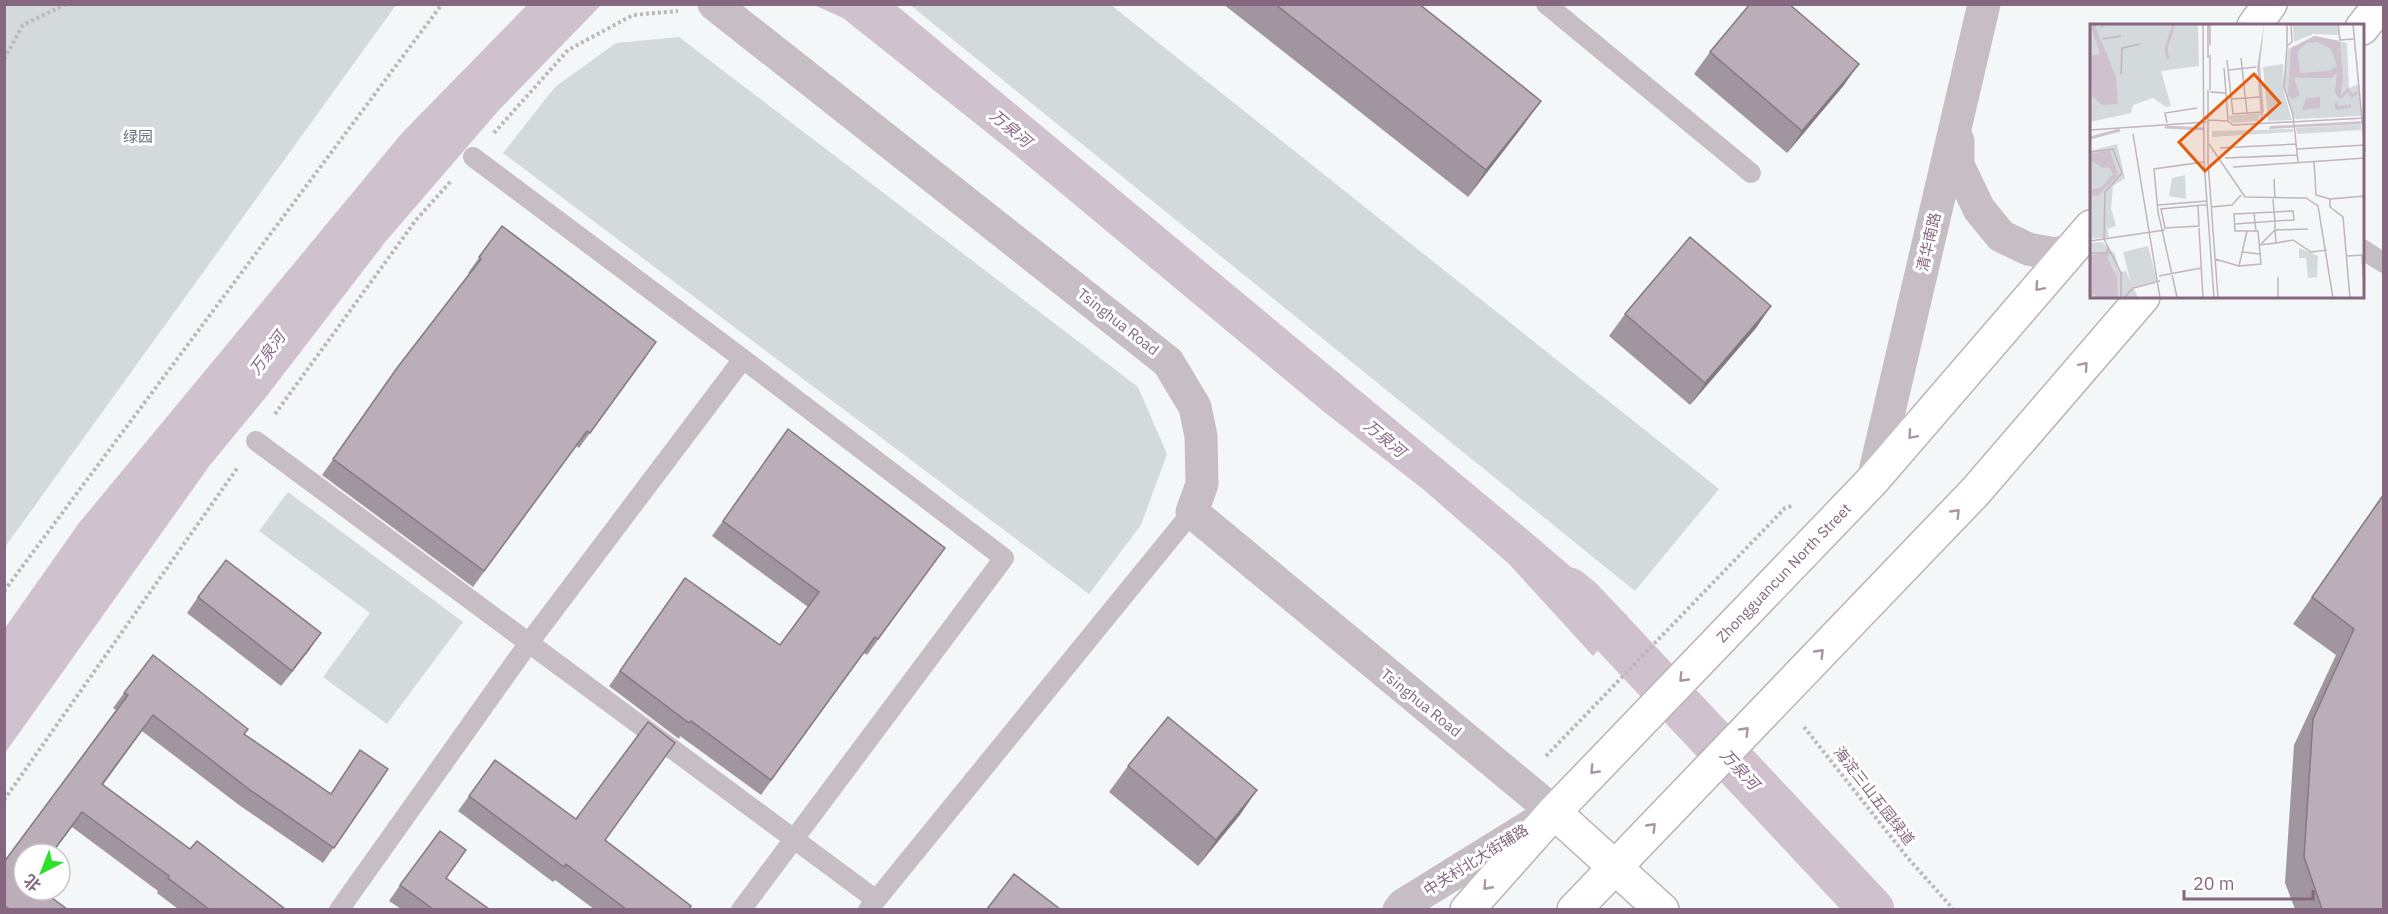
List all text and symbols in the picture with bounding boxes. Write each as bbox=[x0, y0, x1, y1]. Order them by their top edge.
inset map bbox=[2090, 24, 2364, 298]
water label: 万泉河 bbox=[986, 105, 1038, 153]
park label: 绿园 bbox=[123, 127, 153, 146]
street label: 清华南路 bbox=[1913, 211, 1945, 273]
one-way arrow bbox=[2035, 280, 2046, 291]
street label: Tsinghua Road bbox=[1074, 284, 1163, 359]
water label: 万泉河 bbox=[245, 325, 291, 378]
one-way arrow bbox=[2077, 362, 2088, 373]
water label: 万泉河 bbox=[1360, 415, 1412, 463]
one-way arrow bbox=[1908, 428, 1919, 439]
street label: Zhongguancun North Street bbox=[1712, 499, 1855, 646]
one-way arrow bbox=[1948, 509, 1959, 520]
one-way arrow bbox=[1813, 649, 1824, 660]
street label: Tsinghua Road bbox=[1377, 664, 1465, 741]
one-way arrow bbox=[1680, 671, 1691, 682]
one-way arrow bbox=[1738, 728, 1749, 738]
street label: 海淀三山五园绿道 bbox=[1830, 743, 1919, 849]
water label: 万泉河 bbox=[1716, 745, 1766, 796]
one-way arrow bbox=[1590, 764, 1601, 774]
street label: 中关村北大街辅路 bbox=[1420, 820, 1532, 899]
one-way arrow bbox=[1645, 823, 1656, 833]
north arrow bbox=[12, 842, 72, 902]
scale bar bbox=[2184, 863, 2313, 901]
text: 北 bbox=[19, 870, 45, 896]
text: 20 m bbox=[2193, 872, 2235, 895]
one-way arrow bbox=[1483, 880, 1494, 890]

